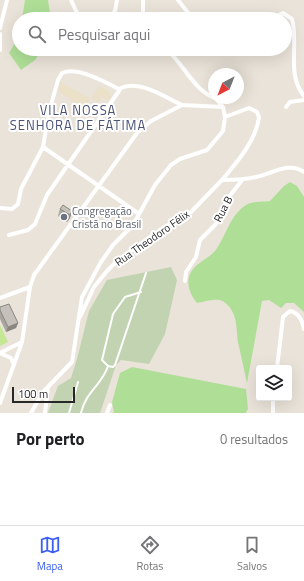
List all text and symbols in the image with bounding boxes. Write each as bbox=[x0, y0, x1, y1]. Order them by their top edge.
search box bbox=[12, 12, 292, 56]
icon: search bbox=[26, 23, 48, 45]
text: Pesquisar aqui bbox=[58, 23, 150, 46]
north arrow bbox=[208, 68, 244, 104]
district label: VILA NOSSA SENHORA DE FÁTIMA bbox=[10, 100, 146, 135]
street label: Rua B bbox=[210, 193, 236, 225]
place label: Congregação Cristã no Brasil bbox=[72, 203, 141, 232]
street label: Rua Theodoro Félix bbox=[111, 206, 193, 270]
marker: Congregação Cristã no Brasil bbox=[59, 212, 69, 222]
map controls bbox=[256, 365, 292, 401]
button: layers bbox=[256, 365, 292, 401]
scale bar bbox=[12, 385, 75, 404]
text: 100 m bbox=[18, 386, 48, 402]
text: Por perto bbox=[16, 426, 85, 452]
text: 0 resultados bbox=[220, 429, 288, 449]
tab: Mapa bbox=[37, 534, 63, 574]
tab: Rotas bbox=[136, 534, 163, 574]
tab: Salvos bbox=[237, 534, 267, 574]

